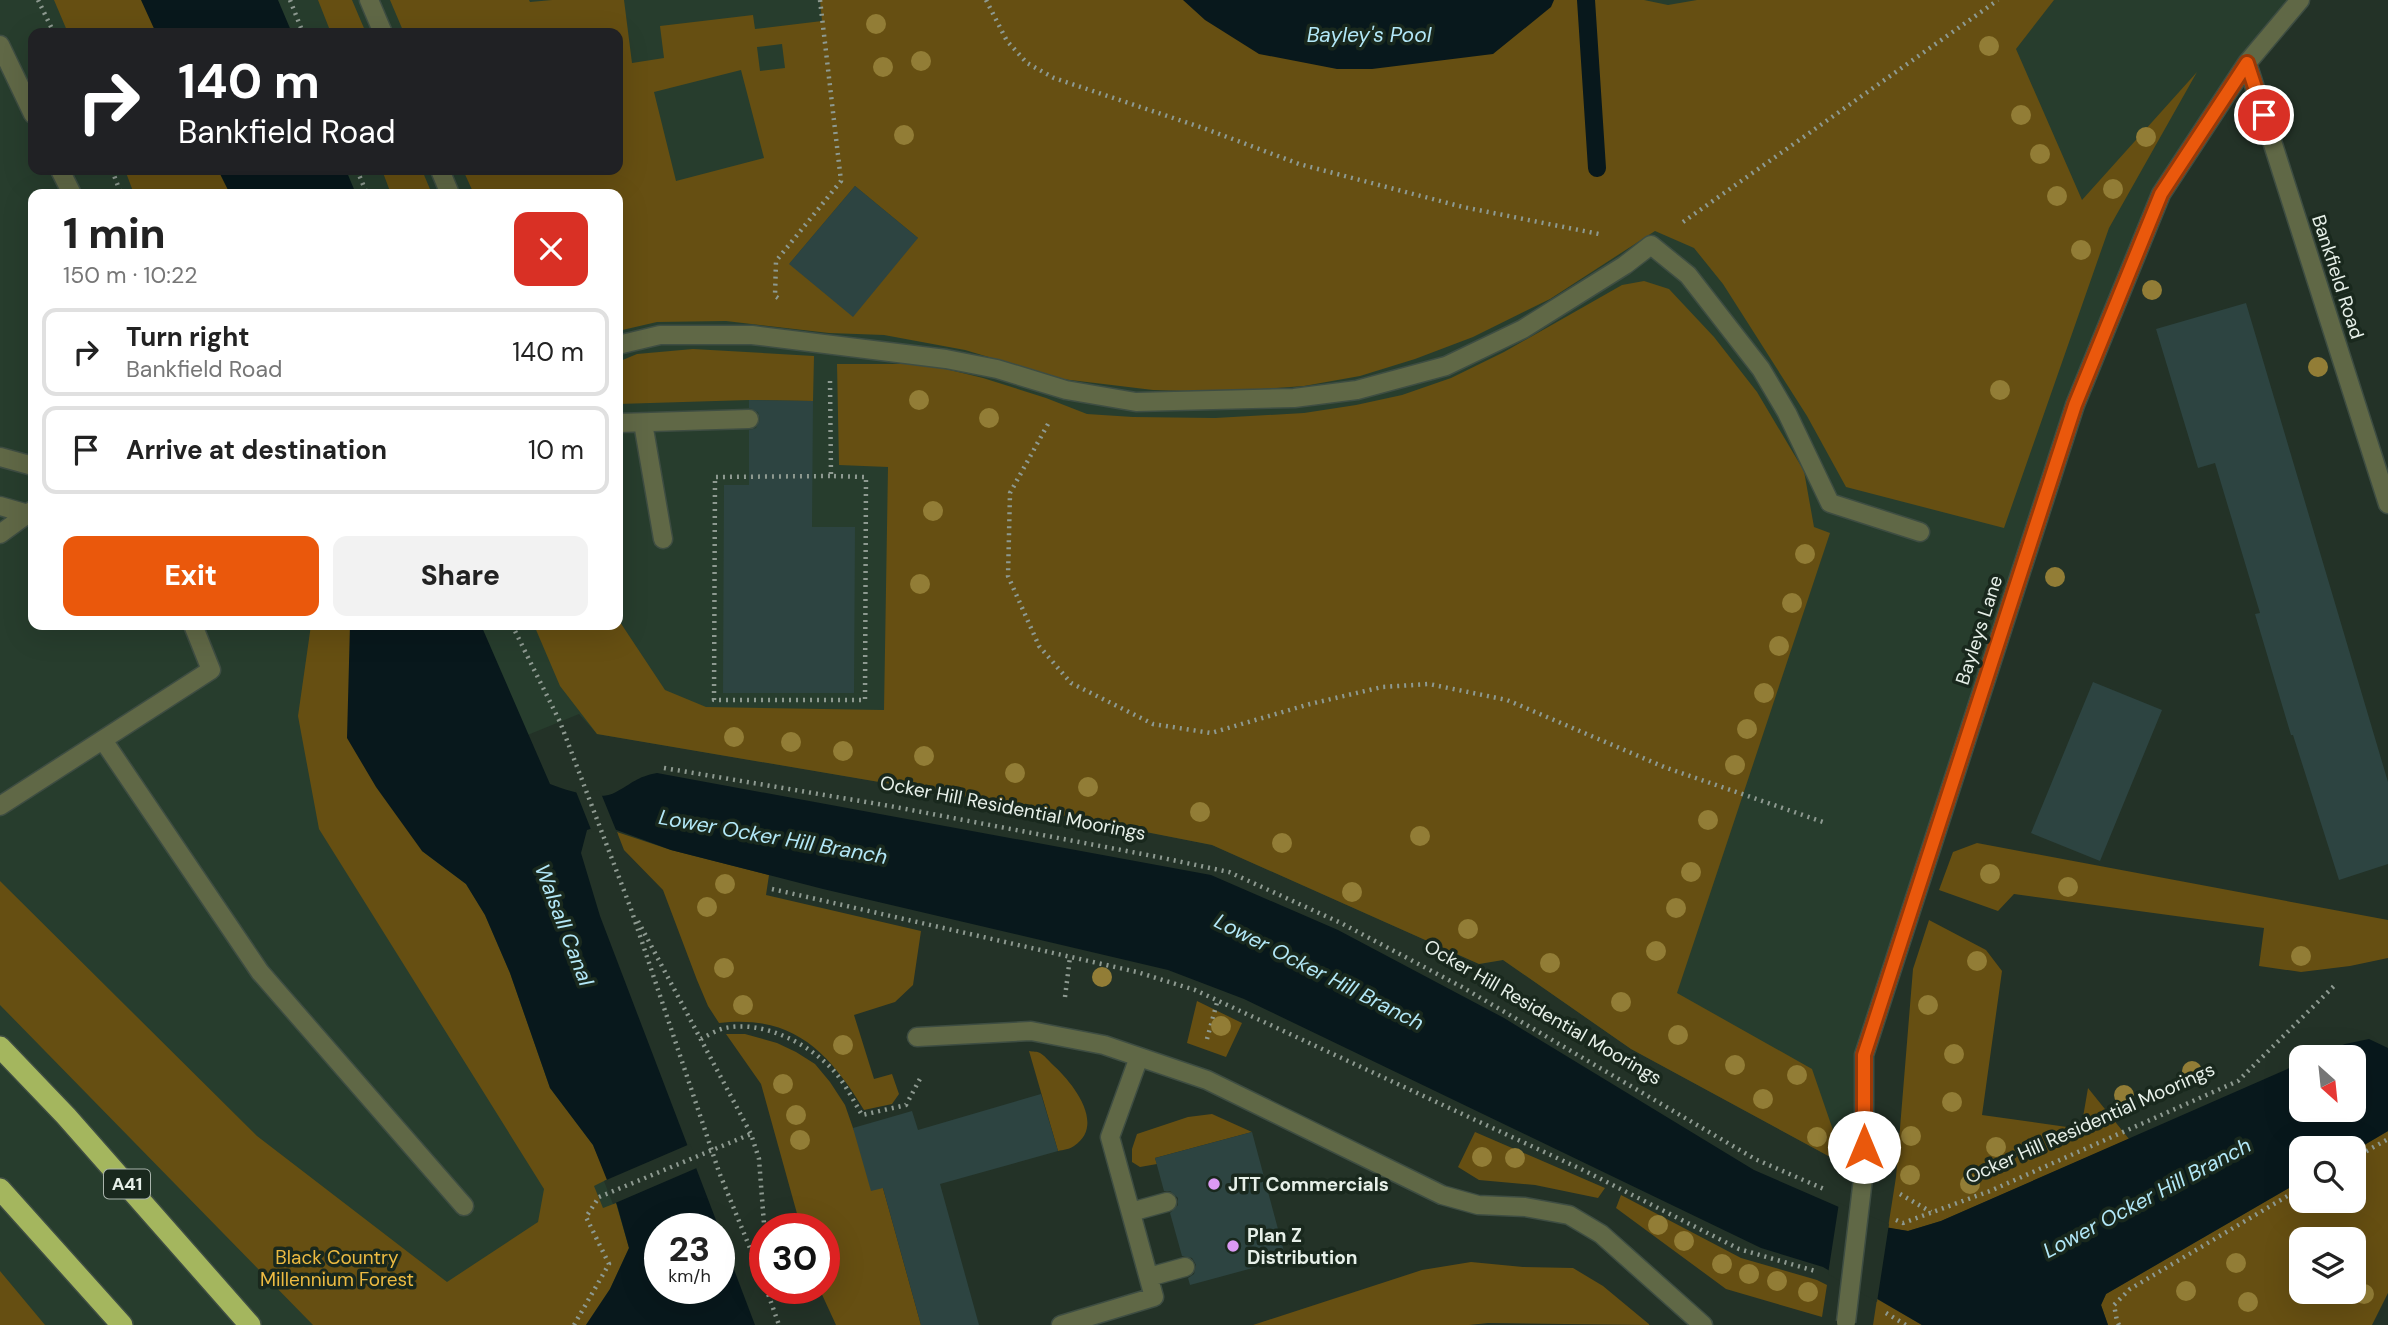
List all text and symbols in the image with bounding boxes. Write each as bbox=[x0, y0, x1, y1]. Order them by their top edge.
water label: Bayley's Pool bbox=[1307, 21, 1432, 49]
text: 140 m bbox=[178, 49, 320, 113]
icon: right bbox=[63, 56, 154, 147]
pin bbox=[2234, 85, 2294, 145]
icon: arrive bbox=[2245, 96, 2283, 134]
text: Bankfield Road bbox=[178, 111, 396, 153]
text: 1 min bbox=[63, 206, 166, 261]
button: close bbox=[514, 212, 588, 286]
street label: Bankfield Road bbox=[2306, 212, 2370, 342]
text: 150 m · 10:22 bbox=[63, 260, 197, 290]
text: Turn right bbox=[126, 320, 250, 354]
icon: right bbox=[67, 333, 105, 371]
text: 140 m bbox=[512, 335, 584, 369]
text: Bankfield Road bbox=[126, 354, 282, 384]
icon: arrive bbox=[67, 431, 105, 469]
text: Arrive at destination bbox=[126, 433, 387, 467]
text: 10 m bbox=[528, 433, 584, 467]
button: Exit bbox=[63, 536, 319, 616]
button: Share bbox=[333, 536, 588, 616]
street label: Bayleys Lane bbox=[1950, 572, 2008, 688]
street label: Ocker Hill Residential Moorings bbox=[878, 770, 1148, 846]
water label: Lower Ocker Hill Branch bbox=[657, 803, 889, 871]
water label: Walsall Canal bbox=[528, 860, 600, 990]
water label: Lower Ocker Hill Branch bbox=[1209, 907, 1429, 1037]
street label: Ocker Hill Residential Moorings bbox=[1420, 934, 1666, 1090]
north arrow bbox=[2289, 1045, 2366, 1122]
map controls bbox=[2289, 1045, 2366, 1304]
street label: Ocker Hill Residential Moorings bbox=[1961, 1057, 2219, 1189]
position arrow bbox=[1827, 1110, 1901, 1184]
water label: Lower Ocker Hill Branch bbox=[2038, 1131, 2256, 1265]
button: search bbox=[2289, 1136, 2366, 1213]
road number: A41 bbox=[104, 1170, 150, 1198]
place label: JTT Commercials bbox=[1228, 1172, 1389, 1197]
marker: JTT Commercials bbox=[1206, 1176, 1222, 1192]
speed limit sign: 30 bbox=[749, 1213, 840, 1304]
place label: Plan Z Distribution bbox=[1247, 1223, 1358, 1270]
text: 23 bbox=[669, 1226, 710, 1272]
button: layers bbox=[2289, 1227, 2366, 1304]
marker: Plan Z Distribution bbox=[1225, 1238, 1241, 1254]
park label: Black Country Millennium Forest bbox=[260, 1245, 414, 1292]
text: km/h bbox=[668, 1264, 711, 1288]

